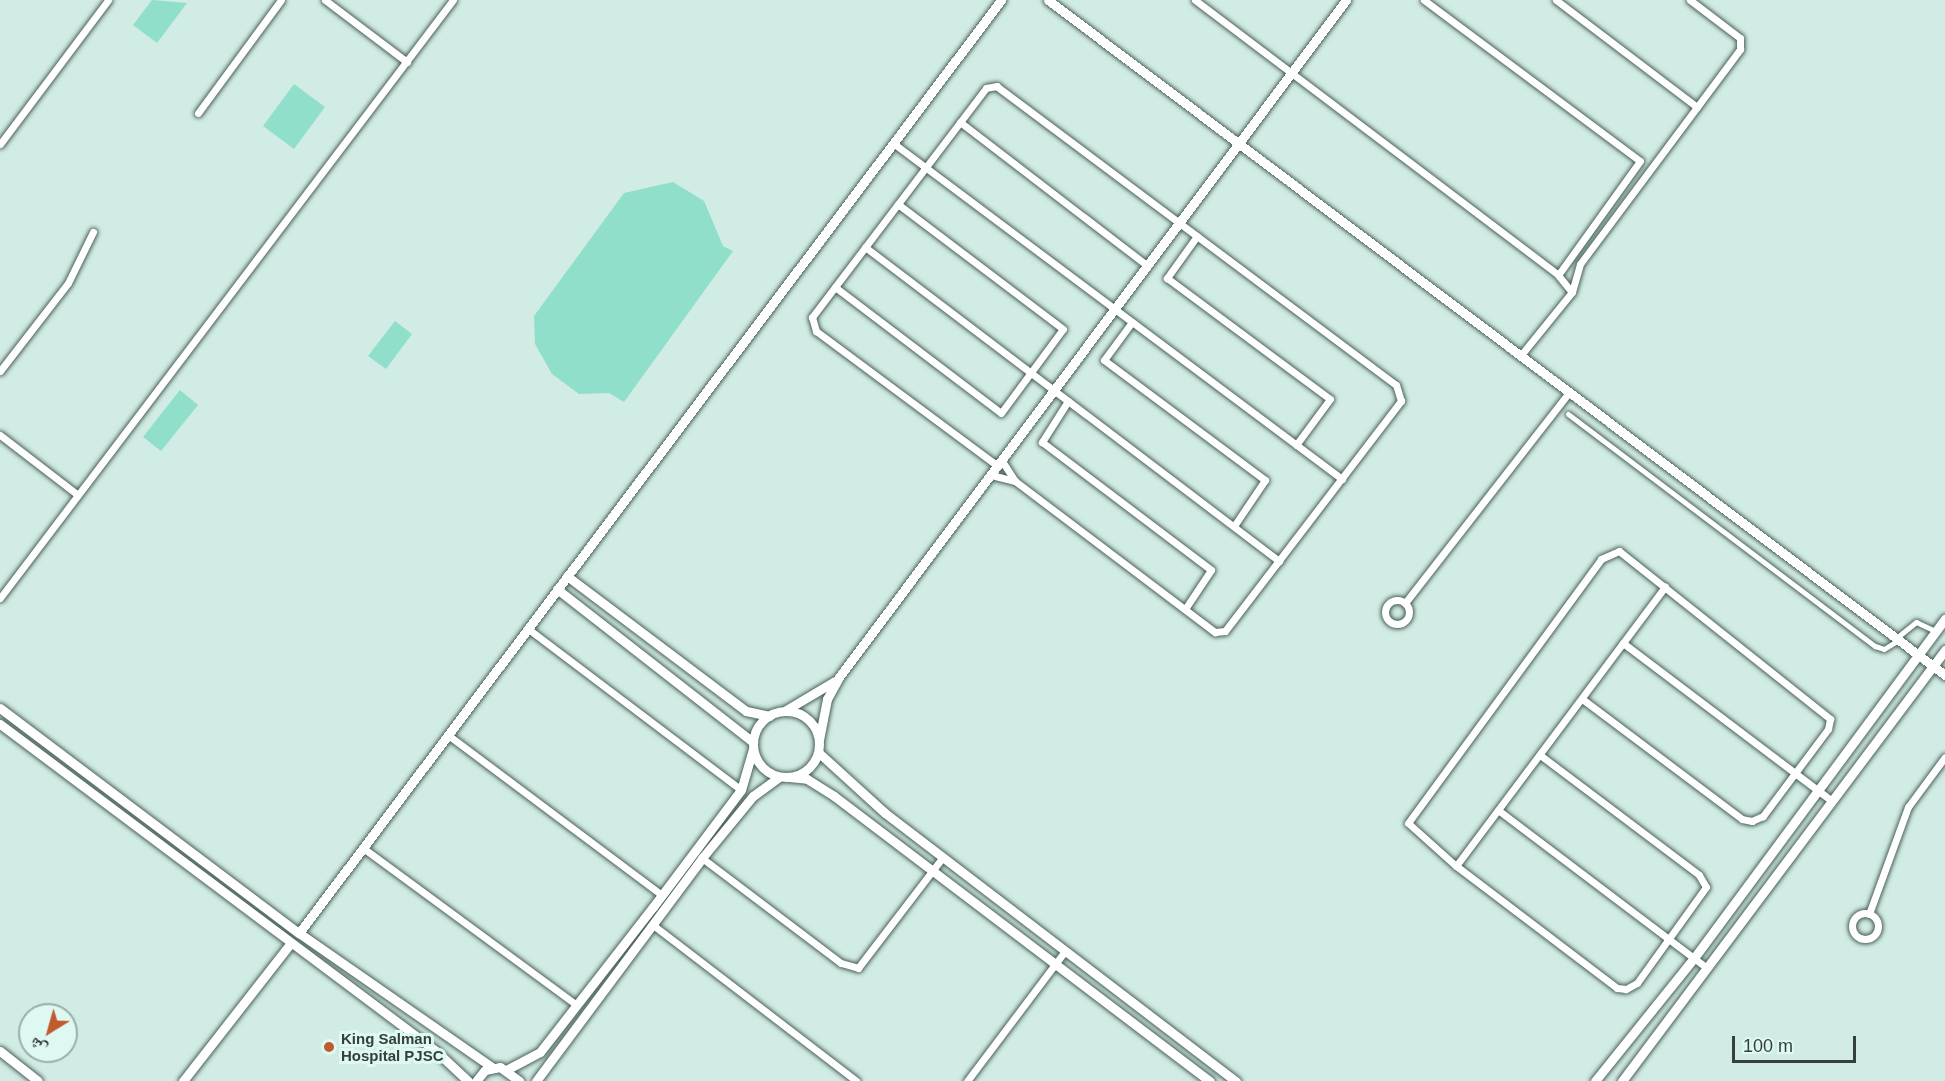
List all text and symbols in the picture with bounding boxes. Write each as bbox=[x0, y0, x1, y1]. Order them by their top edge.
north arrow bbox=[18, 1003, 78, 1063]
scale bar bbox=[1735, 1024, 1860, 1062]
place label: King Salman Hospital PJSC bbox=[341, 1029, 444, 1064]
text: ش bbox=[26, 1034, 50, 1058]
text: 100 m bbox=[1743, 1036, 1793, 1056]
marker: King Salman Hospital PJSC bbox=[322, 1040, 336, 1054]

